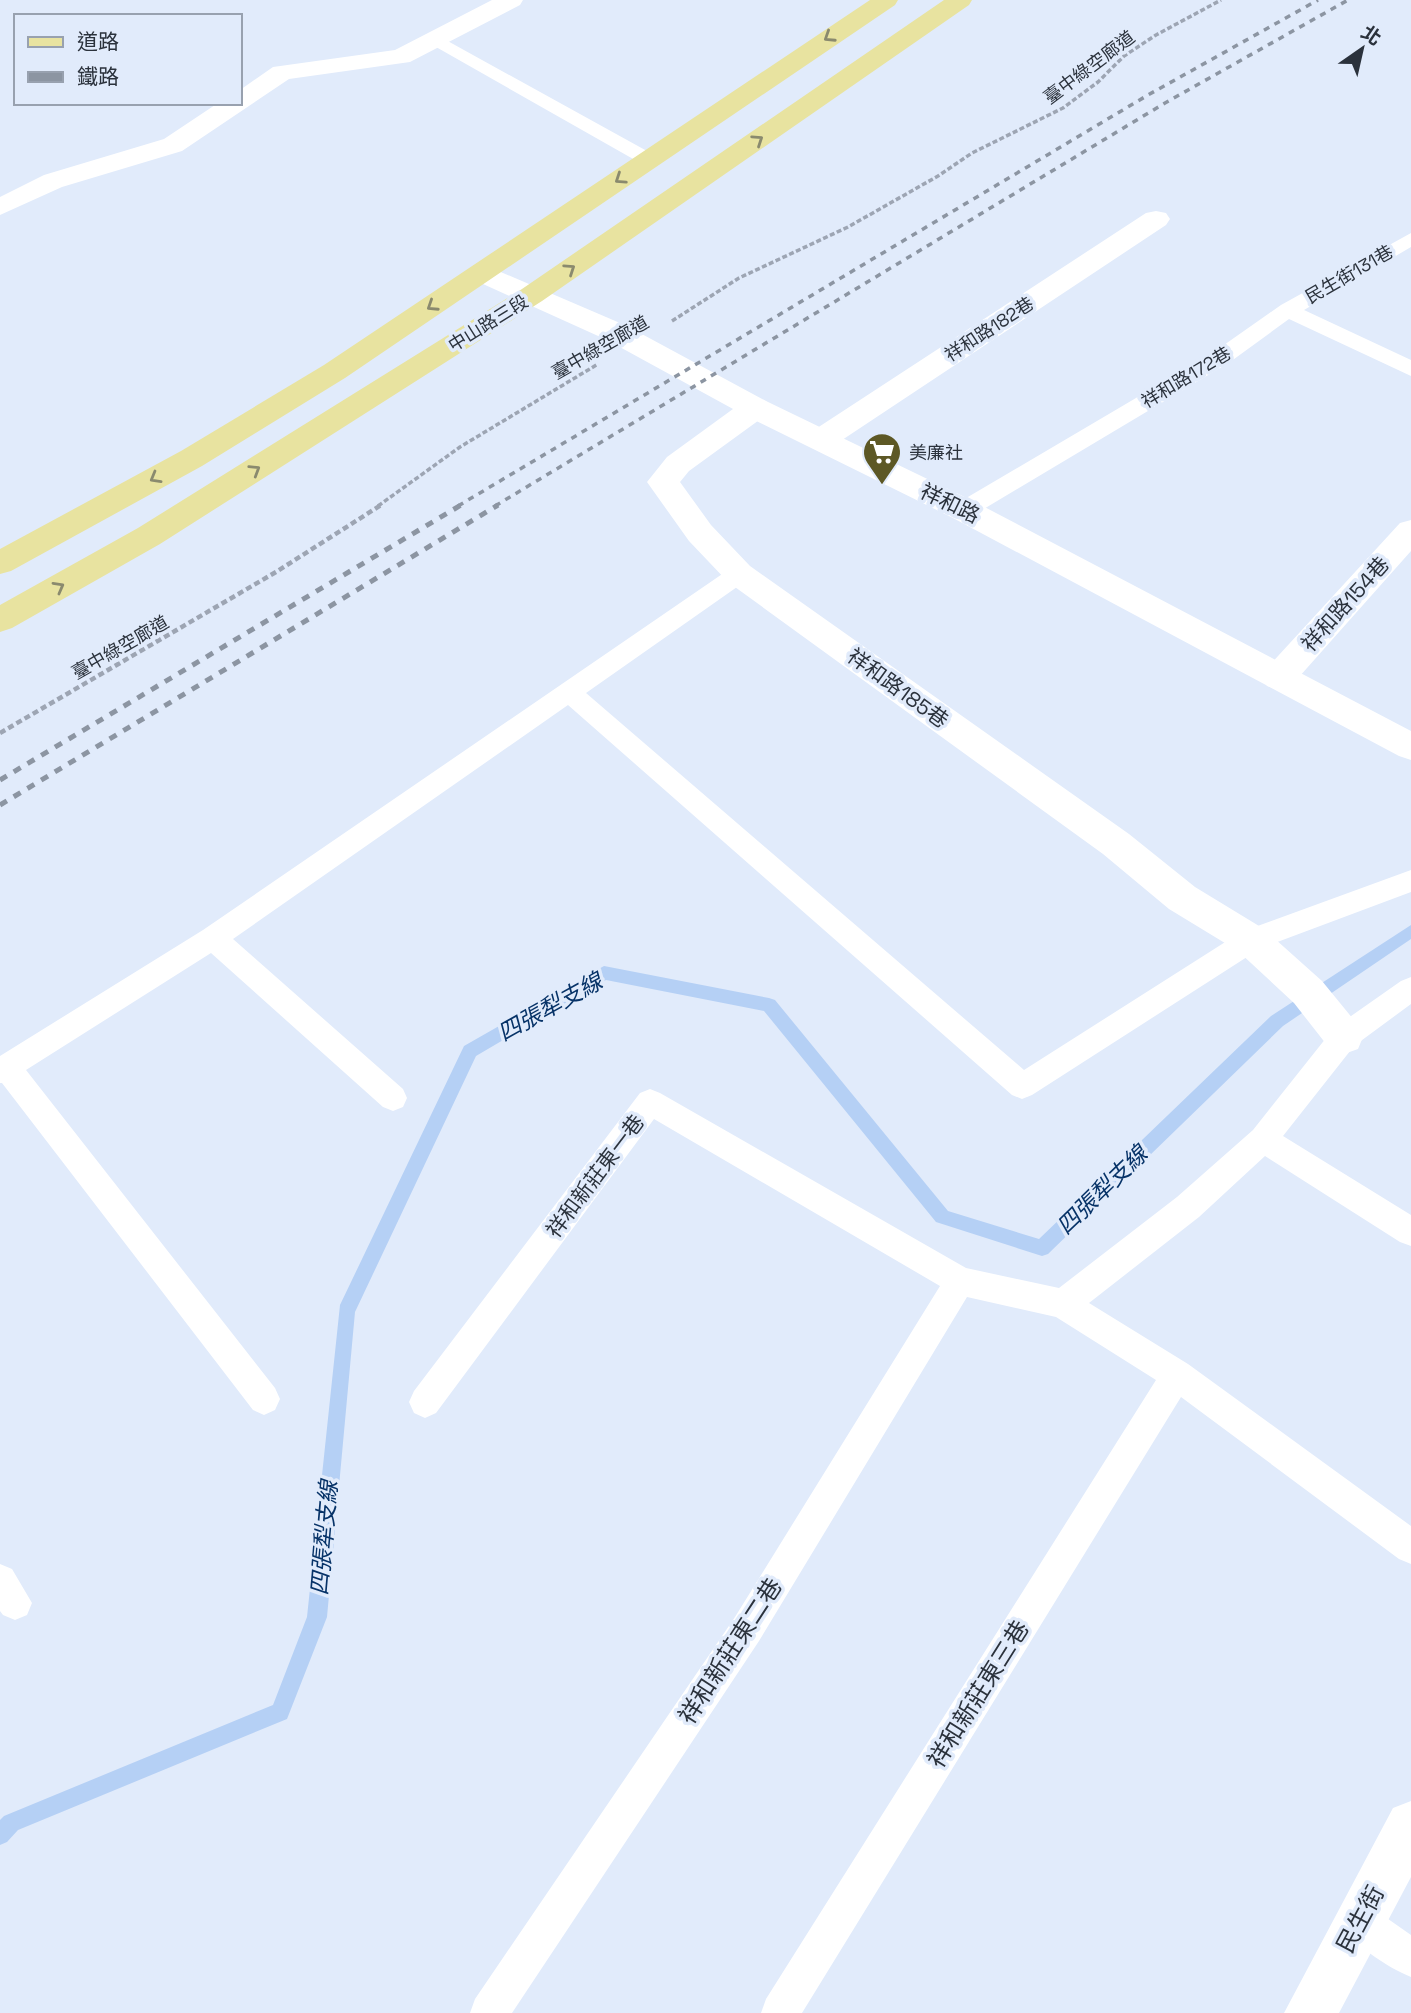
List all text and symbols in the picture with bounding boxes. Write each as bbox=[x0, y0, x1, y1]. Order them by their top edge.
legend bbox=[14, 14, 242, 105]
north arrow bbox=[1327, 14, 1397, 84]
text: 北 bbox=[1356, 20, 1386, 51]
street label: 臺中綠空廊道 bbox=[1039, 25, 1139, 109]
text: 道路 bbox=[77, 28, 119, 55]
one-way arrow bbox=[823, 29, 836, 42]
text: 鐵路 bbox=[77, 63, 119, 90]
one-way arrow bbox=[750, 136, 763, 148]
one-way arrow bbox=[615, 171, 628, 184]
street label: 民生街131巷 bbox=[1301, 240, 1397, 308]
one-way arrow bbox=[562, 265, 575, 277]
street label: 中山路三段 bbox=[444, 289, 532, 357]
street label: 祥和路182巷 bbox=[940, 292, 1038, 366]
one-way arrow bbox=[426, 298, 439, 311]
street label: 臺中綠空廊道 bbox=[547, 310, 653, 384]
street label: 祥和路172巷 bbox=[1137, 341, 1235, 413]
supermarket icon: 美廉社 bbox=[861, 431, 903, 486]
place label: 美廉社 bbox=[909, 441, 963, 464]
one-way arrow bbox=[247, 465, 260, 478]
one-way arrow bbox=[150, 470, 163, 483]
street label: 祥和路 bbox=[916, 477, 984, 529]
street label: 祥和路154巷 bbox=[1295, 551, 1395, 657]
one-way arrow bbox=[52, 582, 65, 595]
street label: 臺中綠空廊道 bbox=[67, 610, 173, 684]
street label: 祥和路185巷 bbox=[842, 642, 954, 734]
water label: 四張犁支線 bbox=[492, 965, 610, 1048]
street label: 祥和新莊東一巷 bbox=[540, 1109, 650, 1243]
water label: 四張犁支線 bbox=[1050, 1137, 1156, 1241]
water label: 四張犁支線 bbox=[304, 1476, 344, 1597]
street label: 祥和新莊東二巷 bbox=[671, 1572, 789, 1730]
street label: 祥和新莊東三巷 bbox=[920, 1615, 1036, 1773]
street label: 民生街 bbox=[1329, 1880, 1391, 1958]

